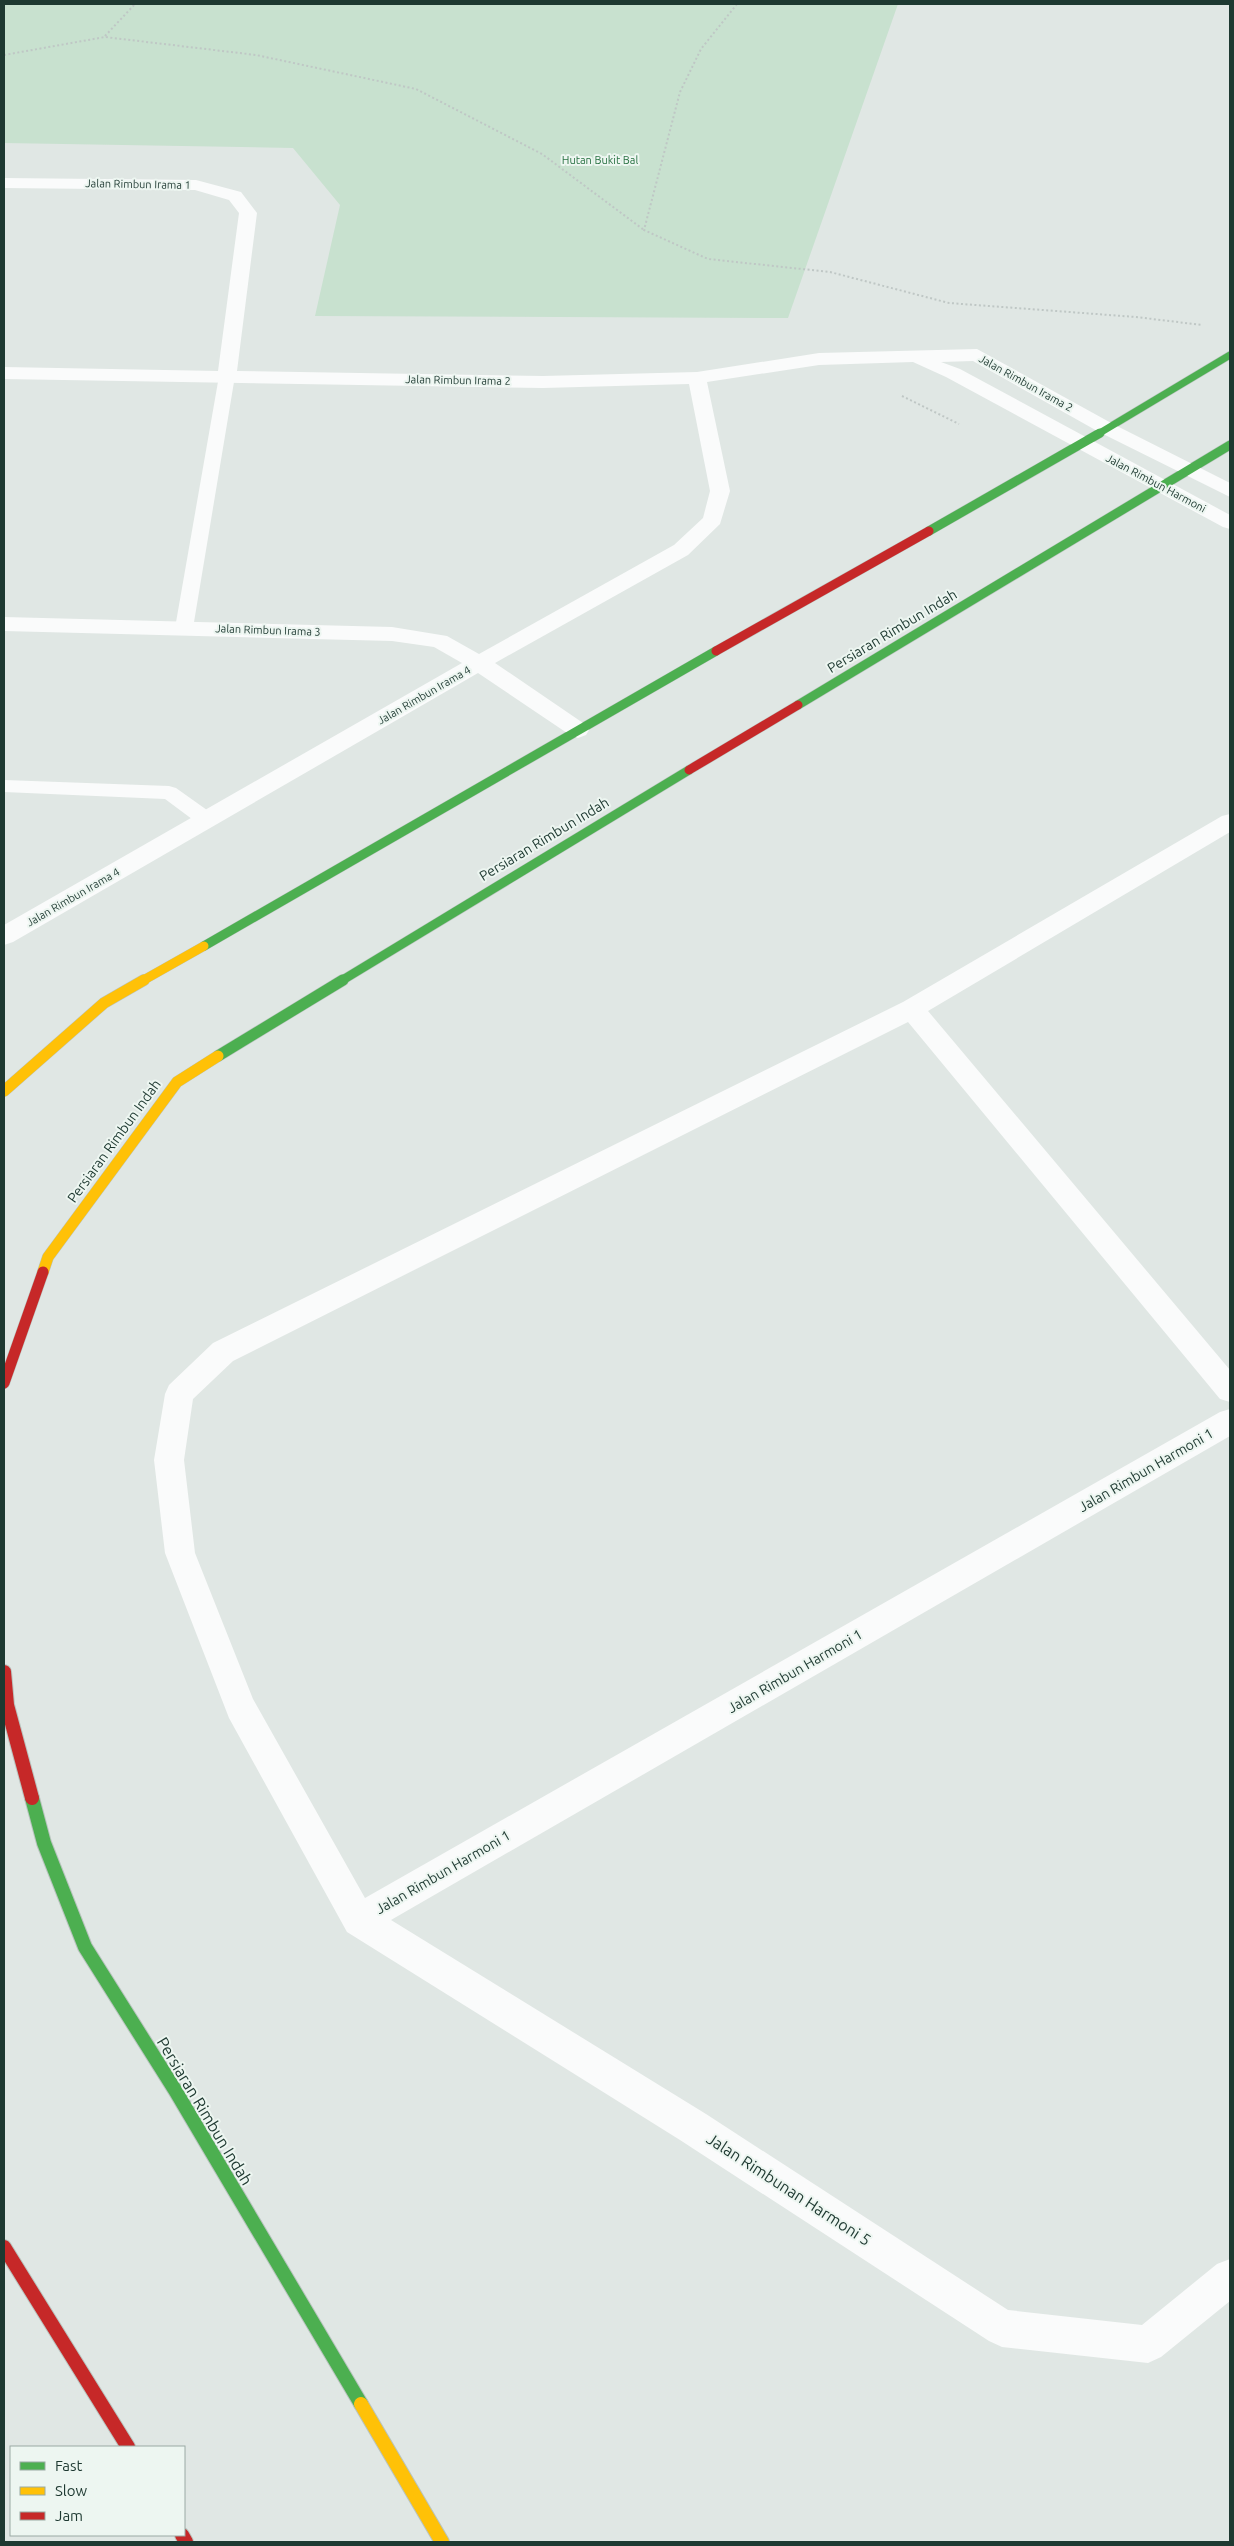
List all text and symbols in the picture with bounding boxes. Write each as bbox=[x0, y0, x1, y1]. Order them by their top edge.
park label: Hutan Bukit Bal bbox=[562, 154, 638, 166]
street label: Jalan Rimbun Irama 1 bbox=[85, 177, 191, 191]
street label: Jalan Rimbun Irama 2 bbox=[977, 352, 1075, 414]
street label: Jalan Rimbun Irama 2 bbox=[405, 373, 511, 387]
street label: Jalan Rimbun Harmoni bbox=[1104, 452, 1208, 514]
street label: Persiaran Rimbun Indah bbox=[824, 586, 960, 676]
street label: Jalan Rimbun Irama 3 bbox=[215, 622, 321, 638]
street label: Jalan Rimbun Irama 4 bbox=[375, 663, 473, 727]
street label: Persiaran Rimbun Indah bbox=[476, 794, 612, 884]
street label: Jalan Rimbun Irama 4 bbox=[24, 865, 122, 929]
street label: Persiaran Rimbun Indah bbox=[64, 1076, 164, 1206]
street label: Jalan Rimbun Harmoni 1 bbox=[1076, 1425, 1216, 1515]
street label: Jalan Rimbun Harmoni 1 bbox=[725, 1626, 865, 1716]
street label: Jalan Rimbun Harmoni 1 bbox=[373, 1827, 513, 1917]
street label: Persiaran Rimbun Indah bbox=[154, 2034, 256, 2188]
street label: Jalan Rimbunan Harmoni 5 bbox=[704, 2129, 874, 2249]
legend bbox=[10, 2446, 185, 2536]
text: Fast bbox=[55, 2457, 83, 2474]
text: Slow bbox=[55, 2482, 88, 2499]
text: Jam bbox=[55, 2507, 83, 2524]

